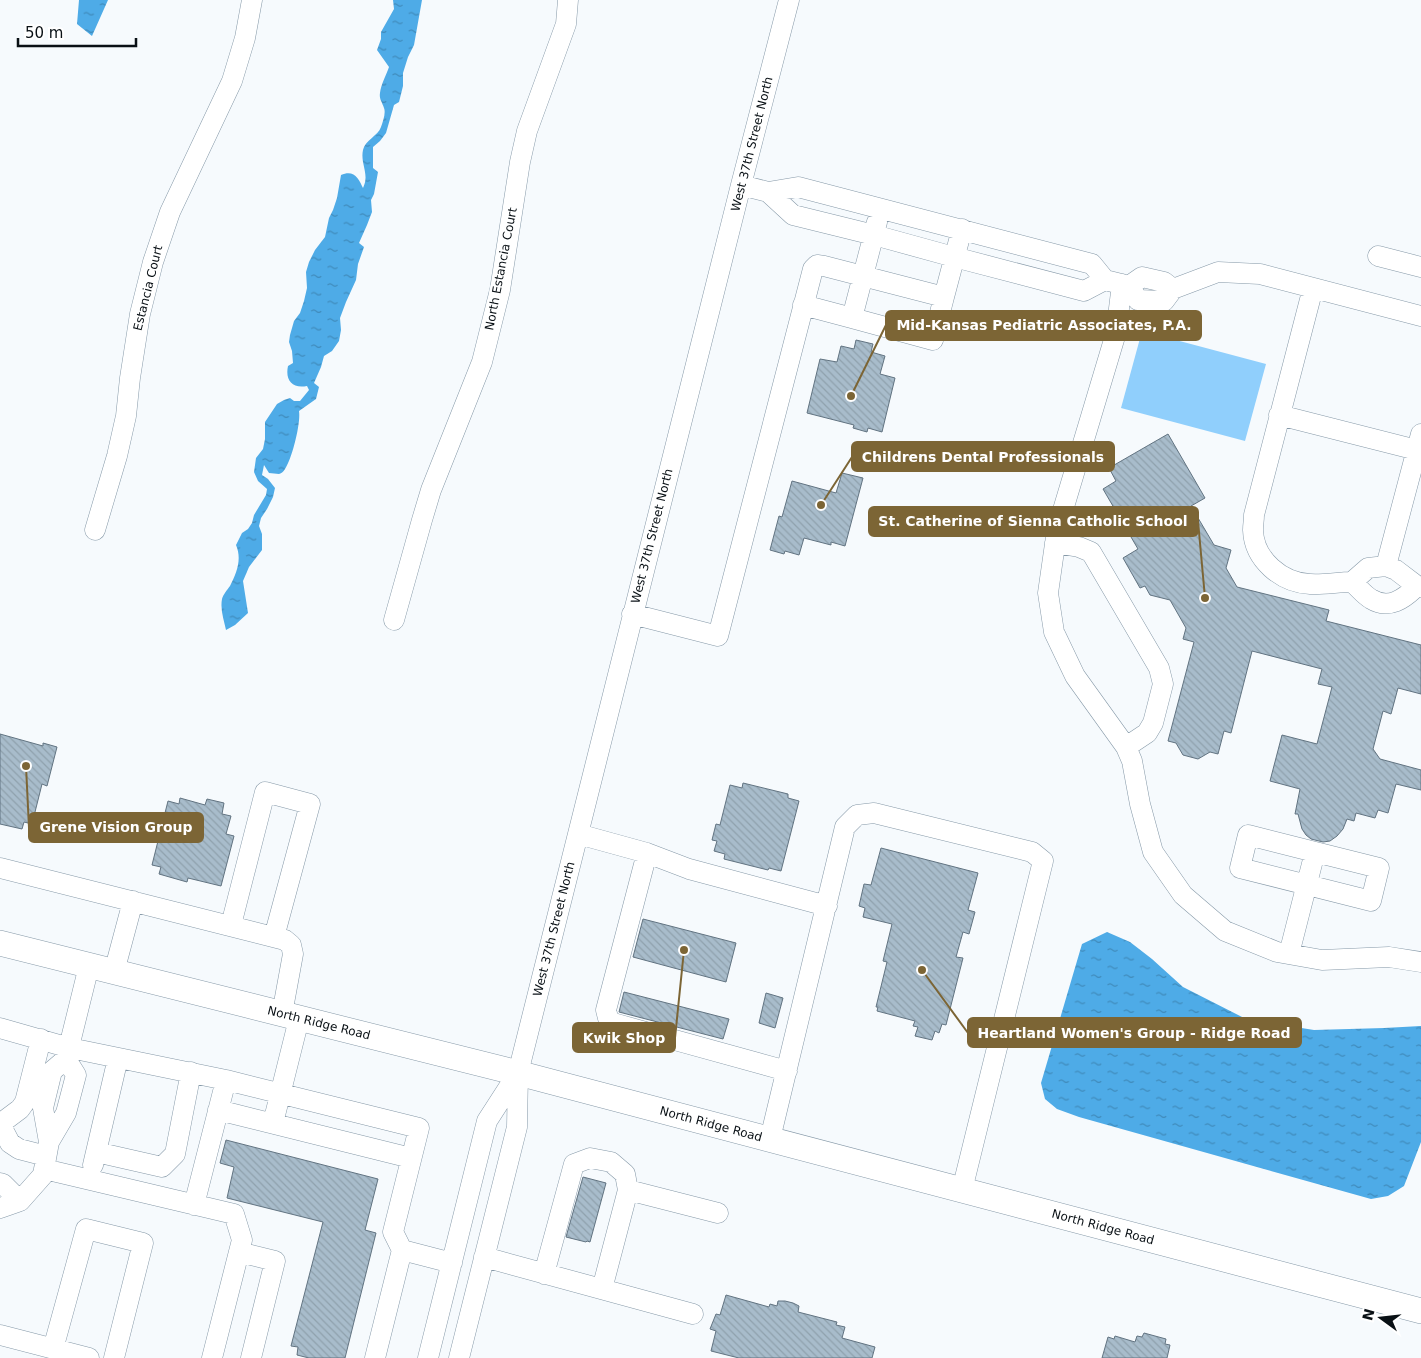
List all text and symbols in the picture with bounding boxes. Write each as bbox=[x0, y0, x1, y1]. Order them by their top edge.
scale bar bbox=[18, 15, 135, 47]
text: 50 m bbox=[25, 24, 63, 42]
street label: West 37th Street North bbox=[728, 75, 776, 213]
street label: North Estancia Court bbox=[482, 206, 520, 332]
street label: Estancia Court bbox=[131, 244, 165, 332]
callout: Mid-Kansas Pediatric Associates, P.A. bbox=[886, 311, 1201, 340]
text: Mid-Kansas Pediatric Associates, P.A. bbox=[896, 317, 1192, 333]
callout: Childrens Dental Professionals bbox=[852, 442, 1114, 471]
text: Childrens Dental Professionals bbox=[862, 449, 1104, 465]
street label: West 37th Street North bbox=[628, 467, 676, 605]
callout: St. Catherine of Sienna Catholic School bbox=[869, 507, 1198, 536]
text: St. Catherine of Sienna Catholic School bbox=[878, 513, 1188, 529]
callout: Grene Vision Group bbox=[29, 813, 203, 842]
text: Grene Vision Group bbox=[39, 819, 193, 835]
street label: West 37th Street North bbox=[530, 860, 578, 998]
street label: North Ridge Road bbox=[266, 1003, 372, 1043]
callout: Heartland Women's Group - Ridge Road bbox=[968, 1018, 1301, 1047]
callout: Kwik Shop bbox=[573, 1023, 675, 1052]
text: Heartland Women's Group - Ridge Road bbox=[978, 1025, 1290, 1041]
text: Kwik Shop bbox=[583, 1030, 665, 1046]
street label: North Ridge Road bbox=[658, 1104, 764, 1144]
street label: North Ridge Road bbox=[1050, 1207, 1156, 1247]
north arrow bbox=[1356, 1293, 1406, 1343]
text: N bbox=[1359, 1307, 1378, 1322]

